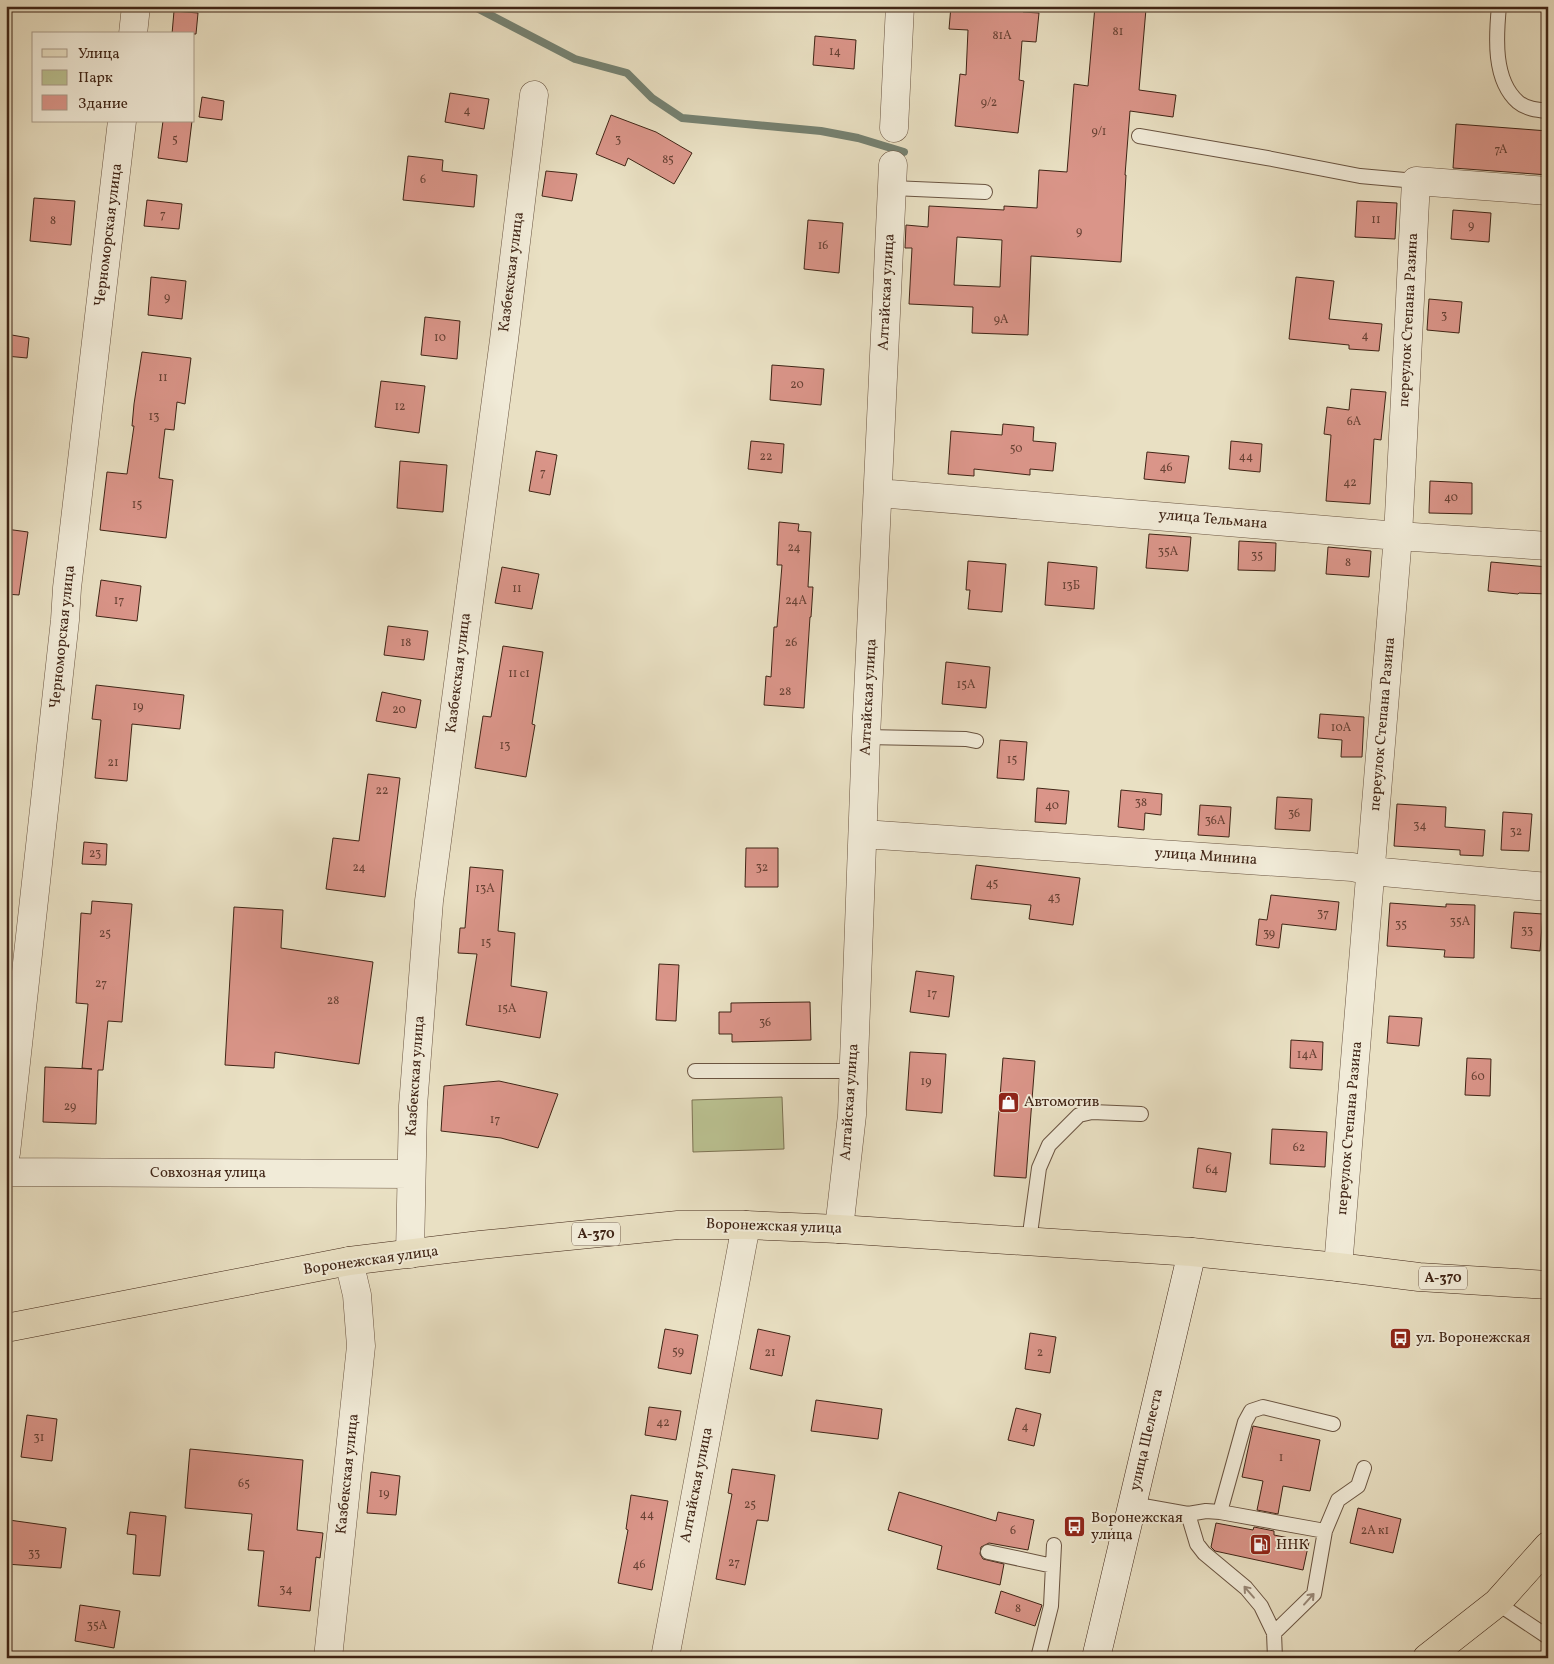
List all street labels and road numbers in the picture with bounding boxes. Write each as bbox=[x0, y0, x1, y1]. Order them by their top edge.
street label: Черноморская улица bbox=[90, 162, 128, 308]
street label: Казбекская улица bbox=[494, 211, 530, 333]
street label: переулок Степана Разина bbox=[1394, 232, 1424, 408]
street label: Алтайская улица bbox=[873, 233, 901, 351]
street label: улица Тельмана bbox=[1158, 505, 1268, 535]
street label: Черноморская улица bbox=[45, 564, 81, 710]
street label: Казбекская улица bbox=[441, 612, 477, 734]
street label: переулок Степана Разина bbox=[1365, 636, 1401, 812]
street label: Алтайская улица bbox=[855, 638, 883, 756]
street label: улица Минина bbox=[1154, 843, 1258, 871]
street label: Казбекская улица bbox=[401, 1015, 431, 1137]
street label: переулок Степана Разина bbox=[1332, 1040, 1368, 1216]
street label: Алтайская улица bbox=[835, 1043, 865, 1161]
street label: Совхозная улица bbox=[150, 1163, 266, 1184]
street label: Воронежская улица bbox=[706, 1214, 842, 1240]
road number: А-370 bbox=[572, 1222, 620, 1246]
street label: Воронежская улица bbox=[302, 1241, 440, 1281]
road number: А-370 bbox=[1419, 1266, 1467, 1290]
street label: улица Шелеста bbox=[1125, 1387, 1169, 1493]
street label: Казбекская улица bbox=[331, 1413, 365, 1535]
street label: Алтайская улица bbox=[676, 1426, 718, 1544]

